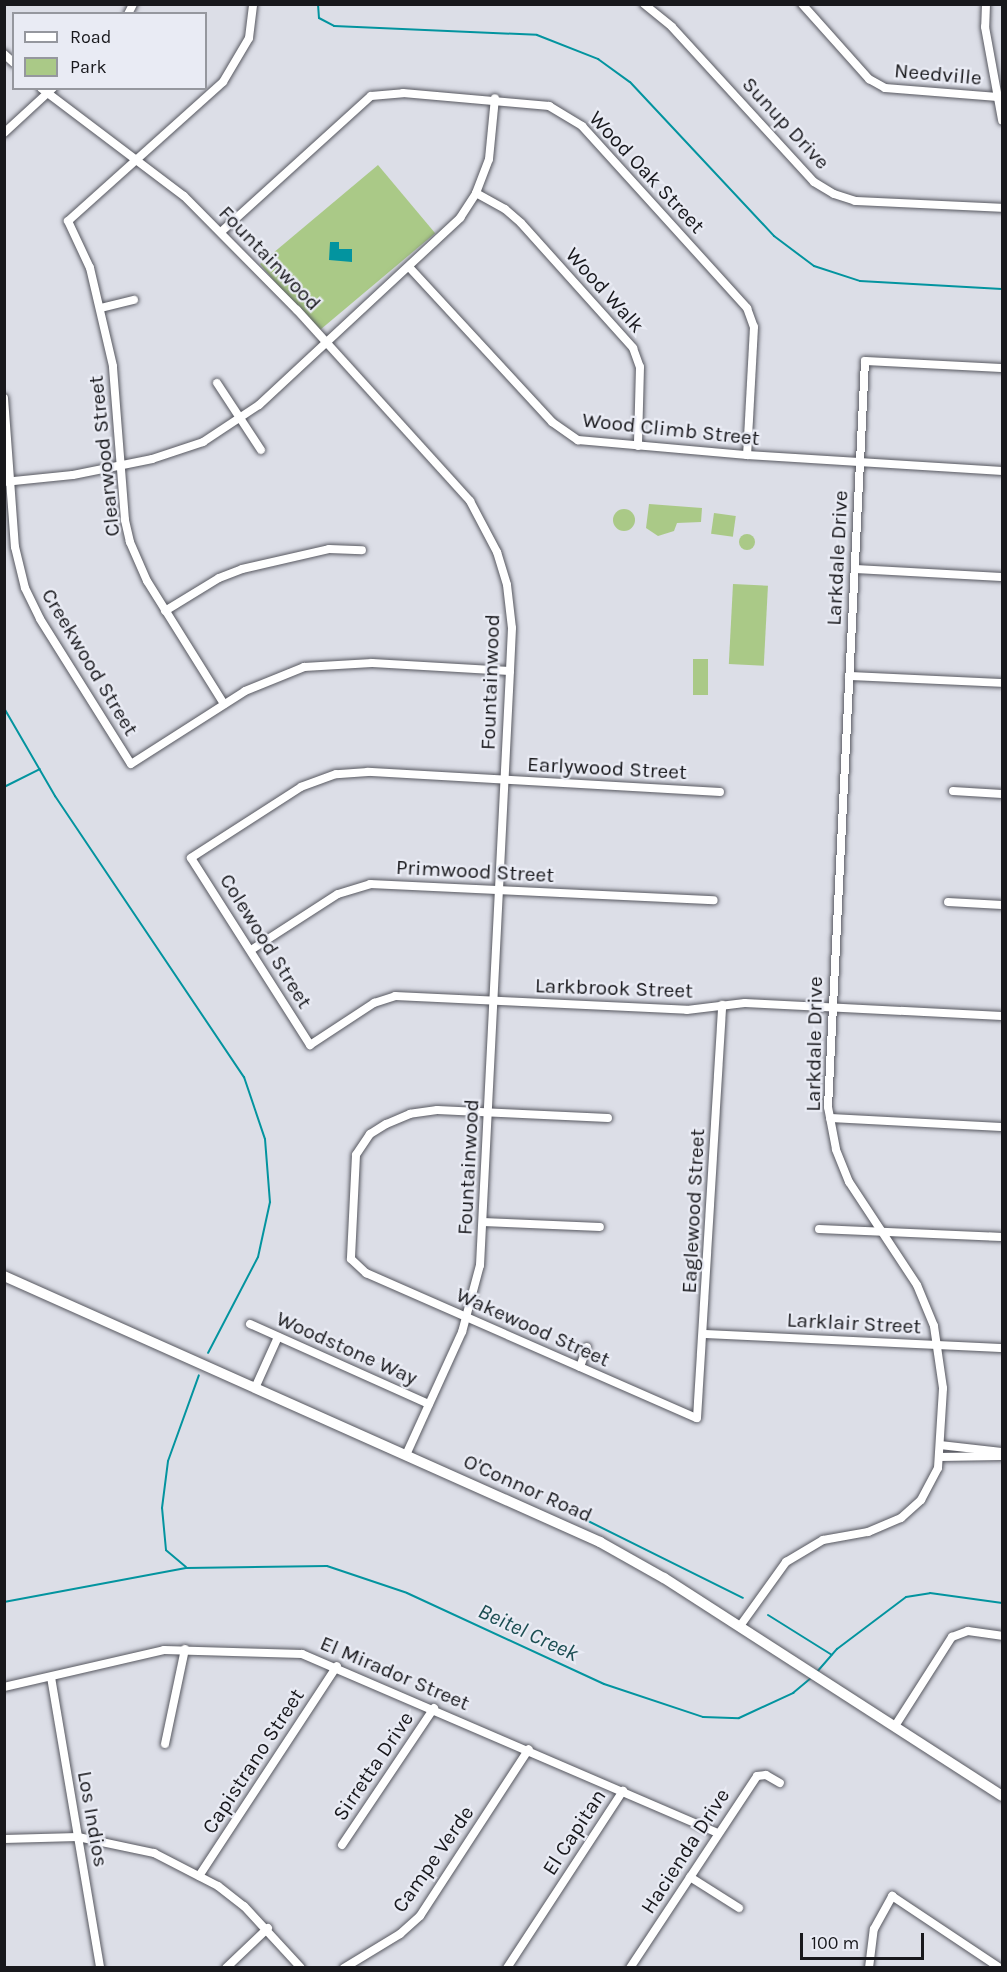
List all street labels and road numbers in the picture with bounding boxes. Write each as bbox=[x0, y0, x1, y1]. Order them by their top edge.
street label: Needville bbox=[893, 58, 983, 90]
street label: Sunup Drive bbox=[737, 72, 835, 174]
street label: Wood Oak Street bbox=[584, 106, 710, 238]
street label: Fountainwood bbox=[214, 200, 326, 316]
street label: Wood Walk bbox=[560, 242, 650, 338]
street label: Clearwood Street bbox=[83, 374, 125, 538]
street label: Wood Climb Street bbox=[581, 407, 761, 451]
street label: Larkdale Drive bbox=[821, 490, 853, 626]
street label: Creekwood Street bbox=[36, 584, 144, 740]
street label: Fountainwood bbox=[475, 613, 505, 751]
street label: Earlywood Street bbox=[527, 751, 687, 785]
street label: Primwood Street bbox=[395, 854, 555, 888]
street label: Colewood Street bbox=[214, 869, 318, 1013]
street label: Larkbrook Street bbox=[534, 973, 694, 1003]
street label: Larkdale Drive bbox=[800, 976, 828, 1112]
street label: Fountainwood bbox=[452, 1098, 484, 1236]
street label: Eaglewood Street bbox=[676, 1128, 710, 1294]
street label: Wakewood Street bbox=[452, 1282, 614, 1372]
street label: Woodstone Way bbox=[273, 1306, 421, 1390]
street label: Larklair Street bbox=[786, 1307, 922, 1339]
street label: O'Connor Road bbox=[460, 1448, 596, 1528]
street label: El Mirador Street bbox=[316, 1630, 474, 1716]
street label: Capistrano Street bbox=[197, 1684, 309, 1838]
street label: Sirretta Drive bbox=[327, 1707, 419, 1825]
street label: Los Indios bbox=[72, 1769, 114, 1869]
street label: El Capitan bbox=[537, 1784, 611, 1880]
street label: Hacienda Drive bbox=[635, 1784, 735, 1918]
street label: Campe Verde bbox=[387, 1801, 479, 1917]

